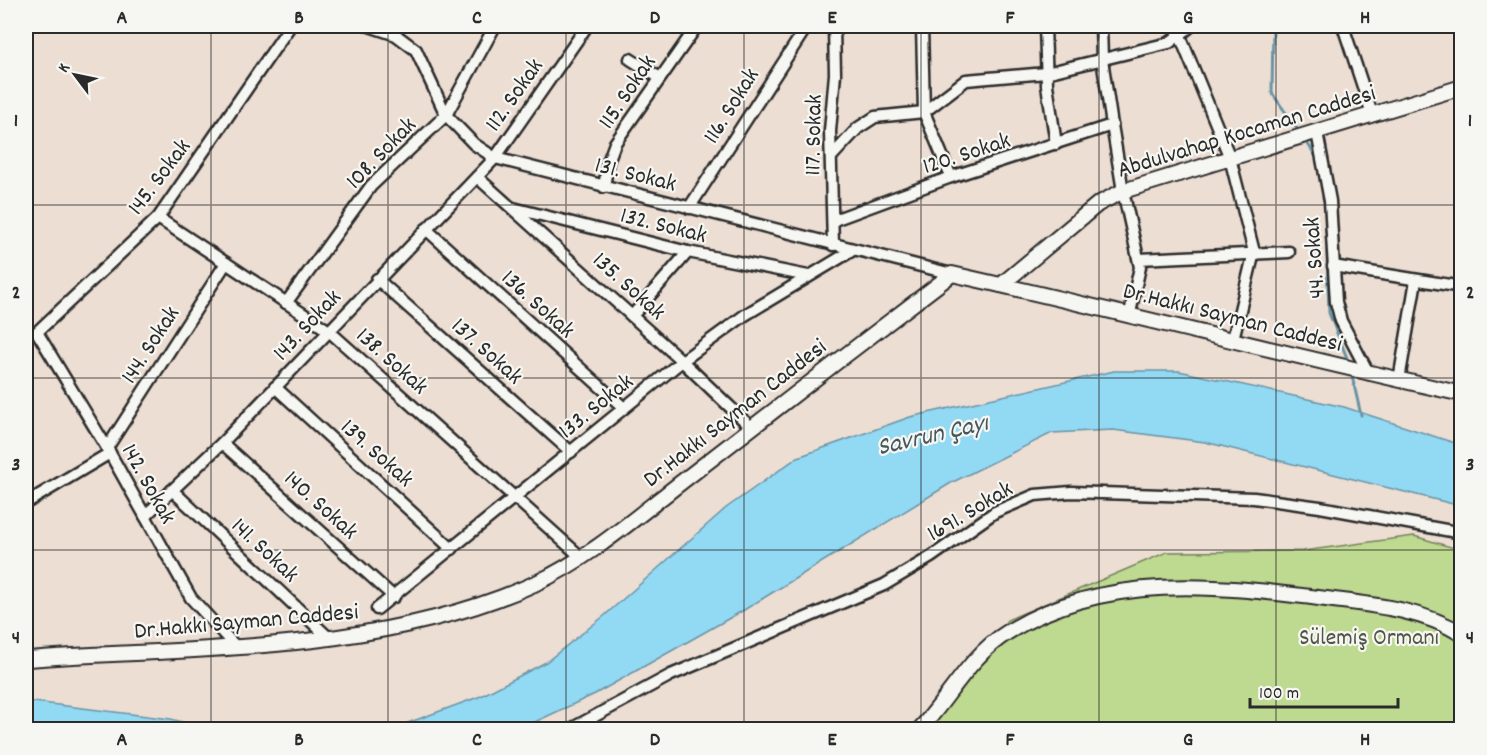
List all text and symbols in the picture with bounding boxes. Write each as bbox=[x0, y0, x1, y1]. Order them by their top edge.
text: A bbox=[117, 5, 128, 33]
text: B bbox=[294, 5, 304, 33]
text: C bbox=[472, 5, 482, 33]
text: D bbox=[650, 5, 661, 33]
text: E bbox=[827, 5, 837, 33]
text: F bbox=[1006, 5, 1016, 33]
text: G bbox=[1183, 5, 1193, 33]
text: H bbox=[1360, 5, 1370, 33]
north arrow bbox=[45, 45, 105, 105]
street label: 115. Sokak bbox=[591, 49, 666, 137]
street label: 112. Sokak bbox=[478, 52, 553, 139]
text: K bbox=[53, 59, 76, 78]
street label: 116. Sokak bbox=[696, 62, 769, 151]
street label: Abdulvahap Kocaman Caddesi bbox=[1113, 77, 1380, 188]
street label: 117. Sokak bbox=[797, 94, 833, 176]
text: 1 bbox=[14, 108, 18, 136]
text: 1 bbox=[1468, 108, 1472, 136]
street label: 108. Sokak bbox=[339, 110, 426, 198]
street label: 120. Sokak bbox=[919, 125, 1015, 185]
street label: 145. Sokak bbox=[120, 132, 200, 223]
street label: 131. Sokak bbox=[591, 149, 680, 202]
street label: 132. Sokak bbox=[616, 200, 710, 254]
street label: 44. Sokak bbox=[1296, 216, 1336, 300]
street label: 135. Sokak bbox=[584, 245, 672, 330]
street label: 136. Sokak bbox=[492, 263, 582, 348]
street label: Dr.Hakkı Sayman Caddesi bbox=[1119, 275, 1346, 363]
text: 2 bbox=[12, 280, 20, 308]
text: 2 bbox=[1466, 280, 1474, 308]
street label: 143. Sokak bbox=[266, 282, 350, 370]
street label: 144. Sokak bbox=[114, 300, 189, 391]
street label: 137. Sokak bbox=[442, 311, 530, 394]
street label: 138. Sokak bbox=[347, 320, 435, 404]
street label: Dr.Hakkı Sayman Caddesi bbox=[637, 332, 835, 497]
street label: 133. Sokak bbox=[552, 366, 642, 448]
water label: Savrun Çayı bbox=[874, 405, 994, 467]
street label: 139. Sokak bbox=[332, 412, 420, 497]
street label: 142. Sokak bbox=[111, 438, 183, 531]
text: 3 bbox=[12, 452, 20, 480]
text: 3 bbox=[1466, 452, 1474, 480]
street label: 140. Sokak bbox=[275, 463, 365, 549]
street label: 1691. Sokak bbox=[921, 474, 1020, 552]
street label: 141. Sokak bbox=[222, 511, 306, 592]
street label: Dr.Hakkı Sayman Caddesi bbox=[133, 596, 360, 650]
park label: Sülemiş Ormanı bbox=[1299, 622, 1439, 656]
text: 4 bbox=[12, 625, 20, 653]
text: 4 bbox=[1466, 625, 1474, 653]
scale bar bbox=[1250, 671, 1398, 709]
text: 100 m bbox=[1259, 682, 1299, 707]
text: A bbox=[117, 727, 128, 755]
text: B bbox=[294, 727, 304, 755]
text: C bbox=[472, 727, 482, 755]
text: D bbox=[650, 727, 661, 755]
text: E bbox=[827, 727, 837, 755]
text: F bbox=[1006, 727, 1016, 755]
text: G bbox=[1183, 727, 1193, 755]
text: H bbox=[1360, 727, 1370, 755]

